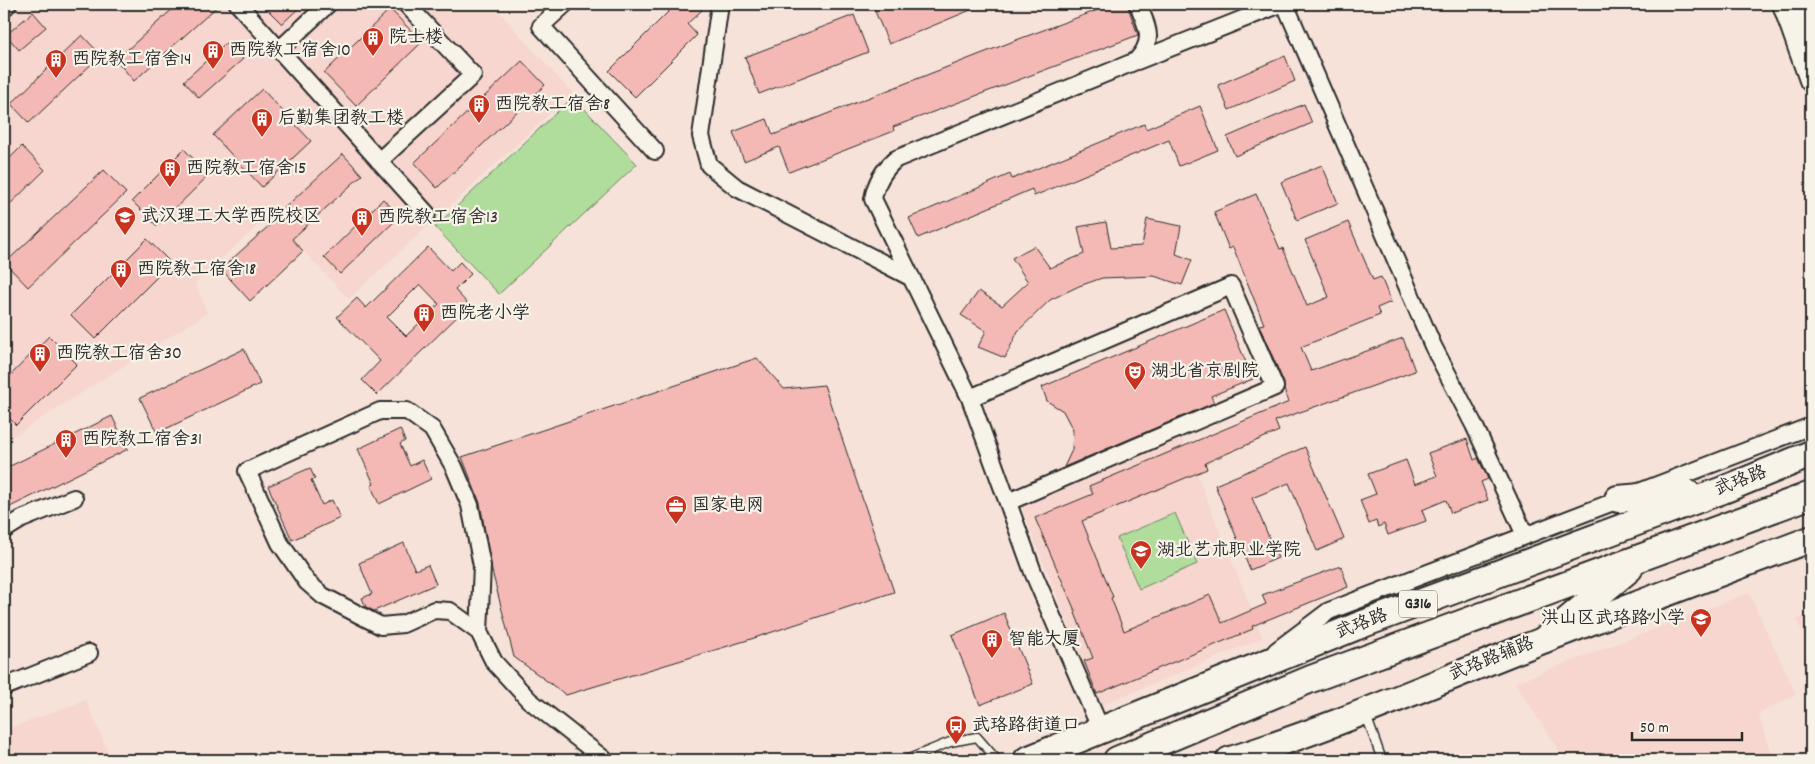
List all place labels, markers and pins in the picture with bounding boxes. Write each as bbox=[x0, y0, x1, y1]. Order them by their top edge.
building icon: 院士楼 bbox=[361, 26, 385, 57]
place label: 院士楼 bbox=[389, 26, 443, 51]
building icon: 西院教工宿舍10 bbox=[201, 39, 225, 70]
place label: 西院教工宿舍10 bbox=[229, 39, 351, 64]
building icon: 西院教工宿舍14 bbox=[44, 48, 68, 79]
place label: 西院教工宿舍14 bbox=[72, 48, 191, 73]
building icon: 西院教工宿舍8 bbox=[467, 93, 491, 124]
place label: 西院教工宿舍8 bbox=[495, 93, 610, 118]
building icon: 后勤集团教工楼 bbox=[250, 107, 274, 138]
place label: 后勤集团教工楼 bbox=[278, 107, 404, 132]
building icon: 西院教工宿舍15 bbox=[158, 157, 182, 188]
place label: 西院教工宿舍15 bbox=[186, 157, 306, 182]
school or university icon: 武汉理工大学西院校区 bbox=[113, 205, 137, 236]
place label: 武汉理工大学西院校区 bbox=[141, 205, 321, 230]
building icon: 西院教工宿舍13 bbox=[350, 206, 374, 237]
place label: 西院教工宿舍13 bbox=[378, 206, 498, 231]
building icon: 西院教工宿舍18 bbox=[109, 258, 133, 289]
place label: 西院教工宿舍18 bbox=[137, 258, 256, 283]
building icon: 西院老小学 bbox=[412, 302, 436, 333]
place label: 西院老小学 bbox=[440, 302, 530, 327]
building icon: 西院教工宿舍30 bbox=[28, 342, 52, 373]
place label: 西院教工宿舍30 bbox=[56, 342, 182, 367]
theatre icon: 湖北省京剧院 bbox=[1123, 360, 1147, 391]
place label: 湖北省京剧院 bbox=[1151, 360, 1259, 385]
building icon: 西院教工宿舍31 bbox=[54, 428, 78, 459]
place label: 西院教工宿舍31 bbox=[82, 428, 202, 453]
office icon: 国家电网 bbox=[664, 494, 688, 525]
place label: 国家电网 bbox=[692, 494, 764, 519]
school or university icon: 湖北艺术职业学院 bbox=[1129, 539, 1153, 570]
place label: 湖北艺术职业学院 bbox=[1157, 539, 1301, 564]
place label: 洪山区武珞路小学 bbox=[1541, 607, 1685, 632]
school or university icon: 洪山区武珞路小学 bbox=[1689, 607, 1713, 638]
building icon: 智能大厦 bbox=[980, 628, 1004, 659]
place label: 智能大厦 bbox=[1008, 628, 1080, 653]
bus stop icon: 武珞路街道口 bbox=[944, 714, 968, 745]
place label: 武珞路街道口 bbox=[972, 714, 1080, 739]

